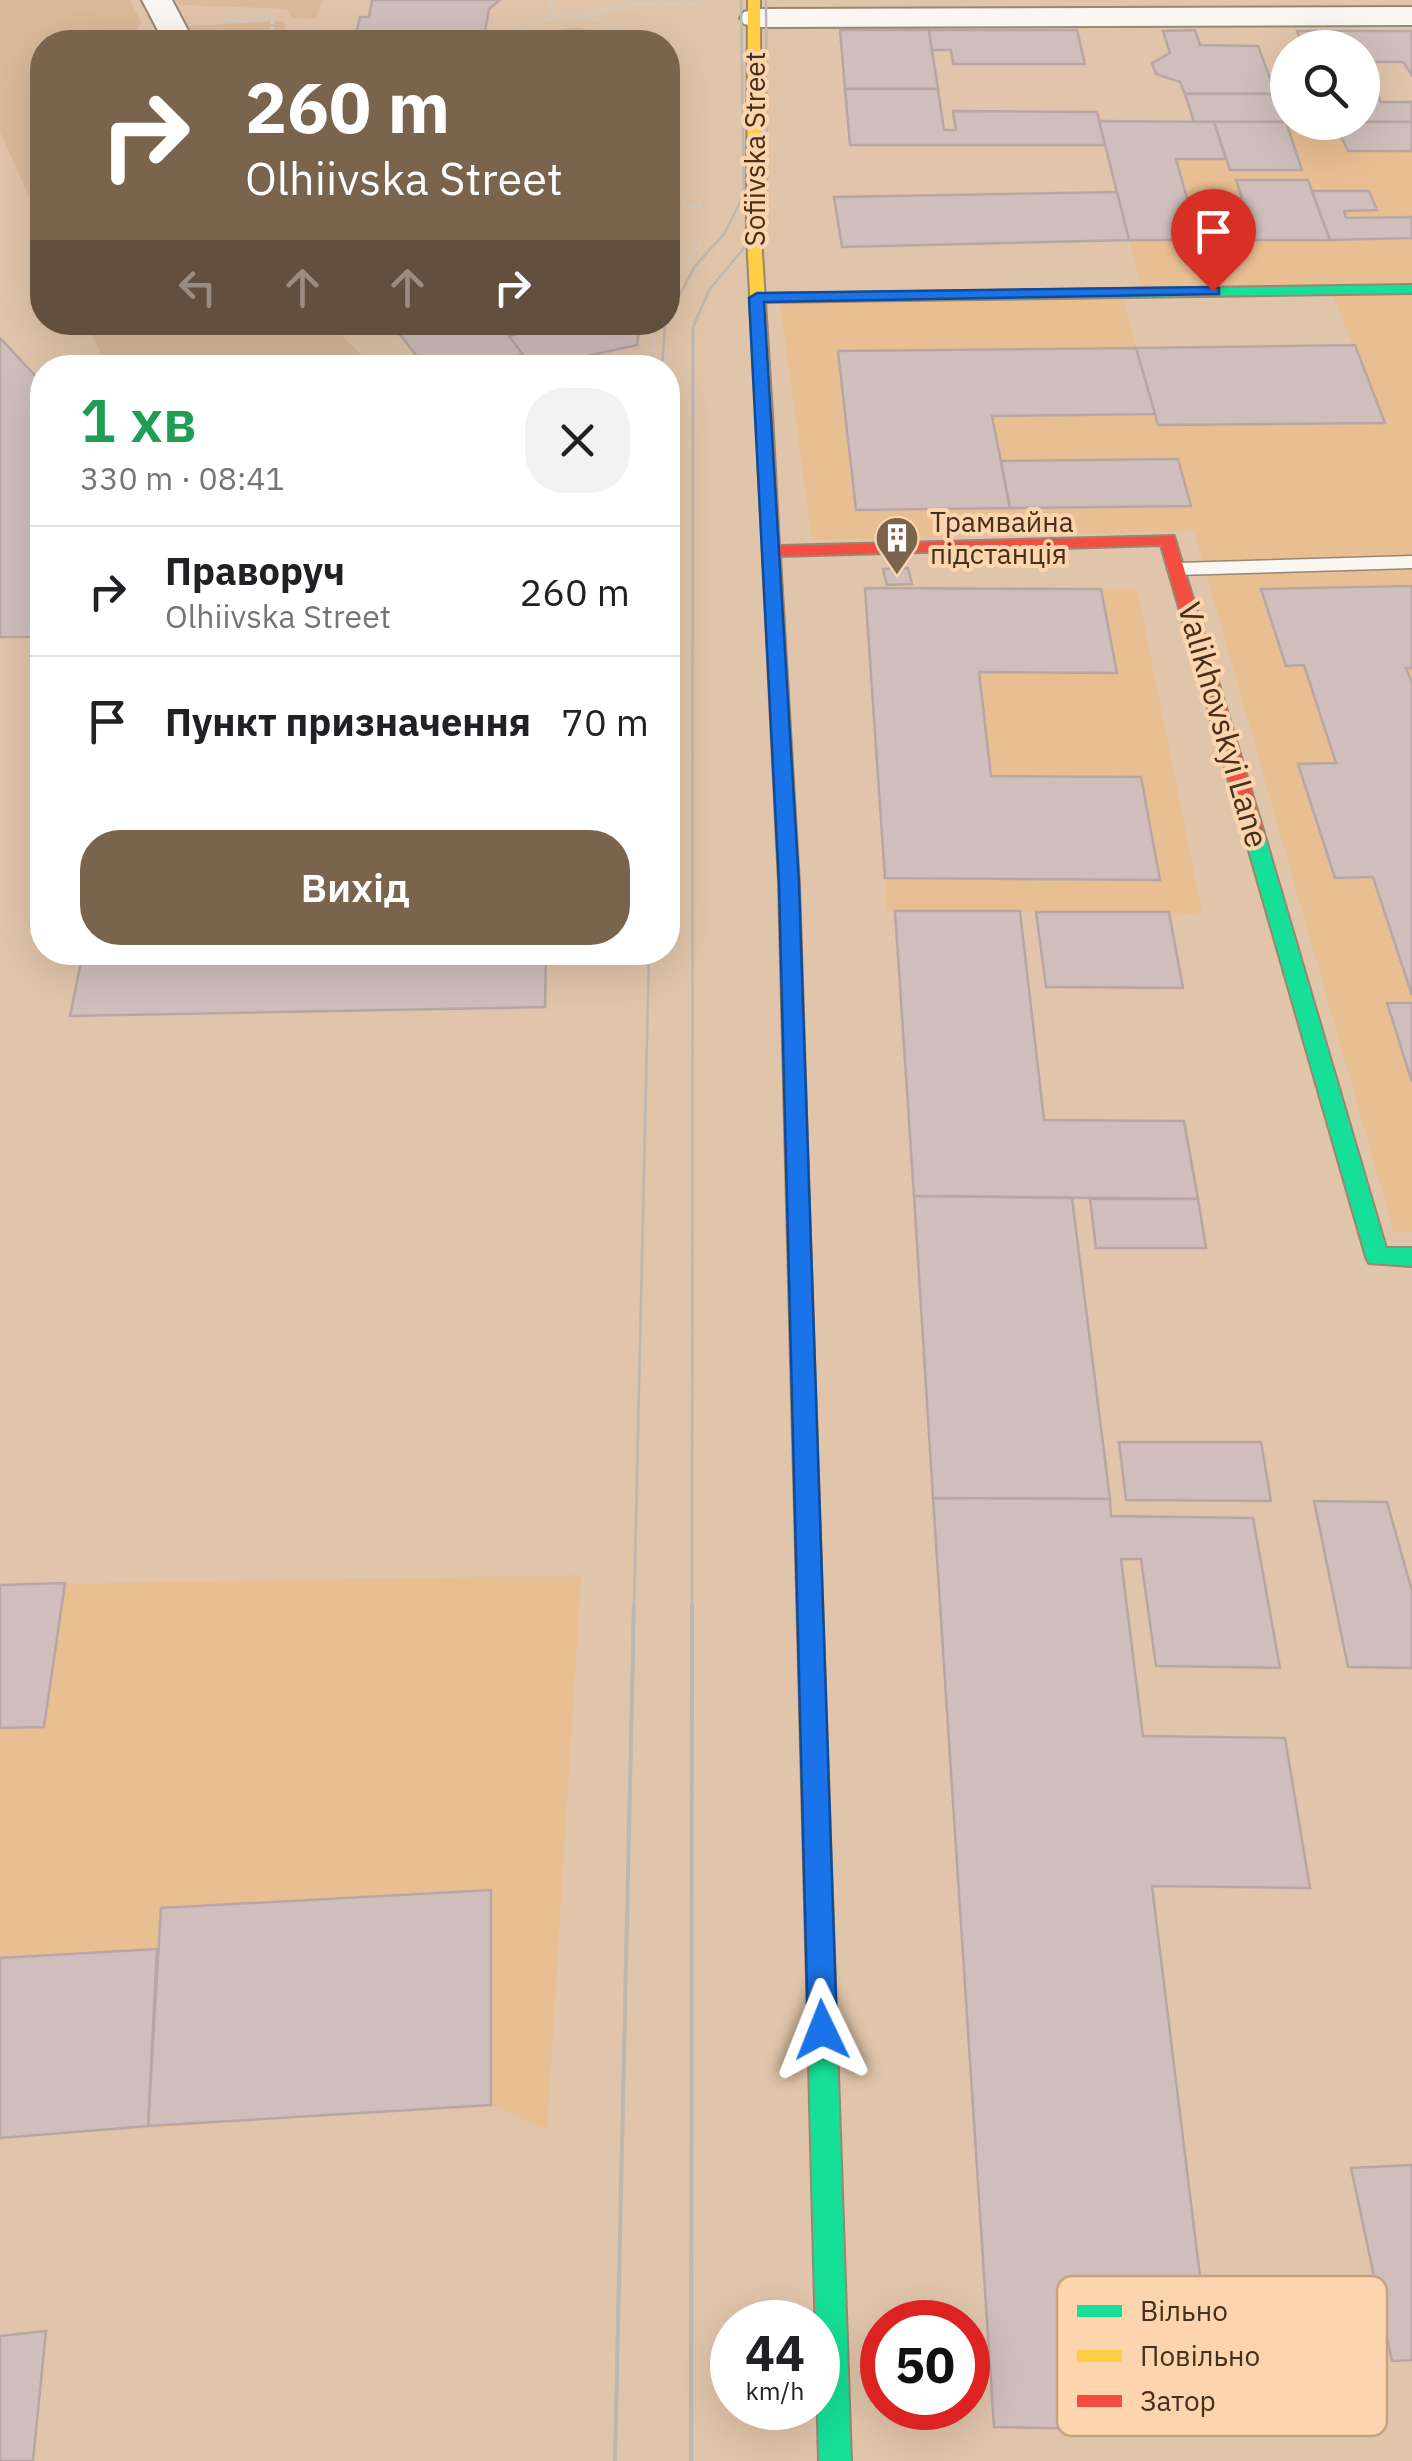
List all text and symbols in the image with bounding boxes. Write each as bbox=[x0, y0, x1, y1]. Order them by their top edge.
map controls bbox=[1270, 30, 1380, 140]
button: search bbox=[1270, 30, 1380, 140]
street label: Sofiivska Street bbox=[736, 51, 773, 247]
text: 260 m bbox=[245, 61, 450, 152]
icon: right bbox=[80, 70, 210, 200]
text: Olhiivska Street bbox=[245, 149, 563, 207]
pin bbox=[1171, 189, 1256, 292]
icon: arrive bbox=[1186, 204, 1241, 259]
icon: left bbox=[170, 260, 225, 315]
icon: ahead bbox=[275, 260, 330, 315]
icon: ahead bbox=[380, 260, 435, 315]
icon: right bbox=[485, 260, 540, 315]
text: 1 хв bbox=[80, 380, 197, 459]
button: close bbox=[525, 388, 630, 493]
text: 330 m · 08:41 bbox=[80, 457, 285, 499]
place label: Трамвайна підстанція bbox=[930, 503, 1074, 572]
building icon: Трамвайна підстанція bbox=[874, 515, 920, 576]
text: Праворуч bbox=[165, 546, 345, 595]
icon: right bbox=[80, 564, 135, 619]
text: 260 m bbox=[519, 567, 630, 616]
text: Olhiivska Street bbox=[165, 595, 391, 637]
street label: Valikhovskyi Lane bbox=[1169, 597, 1279, 852]
icon: arrive bbox=[80, 694, 135, 749]
text: Пункт призначення bbox=[165, 697, 531, 746]
text: 70 m bbox=[561, 697, 649, 746]
button: Вихід bbox=[80, 830, 630, 945]
position arrow bbox=[770, 1978, 874, 2082]
legend bbox=[1057, 2276, 1387, 2436]
text: Вільно bbox=[1140, 2292, 1228, 2329]
speed limit sign: 50 bbox=[860, 2300, 990, 2430]
text: 44 bbox=[745, 2320, 805, 2385]
text: Повільно bbox=[1140, 2337, 1260, 2374]
text: km/h bbox=[746, 2374, 804, 2407]
text: Затор bbox=[1140, 2382, 1216, 2419]

